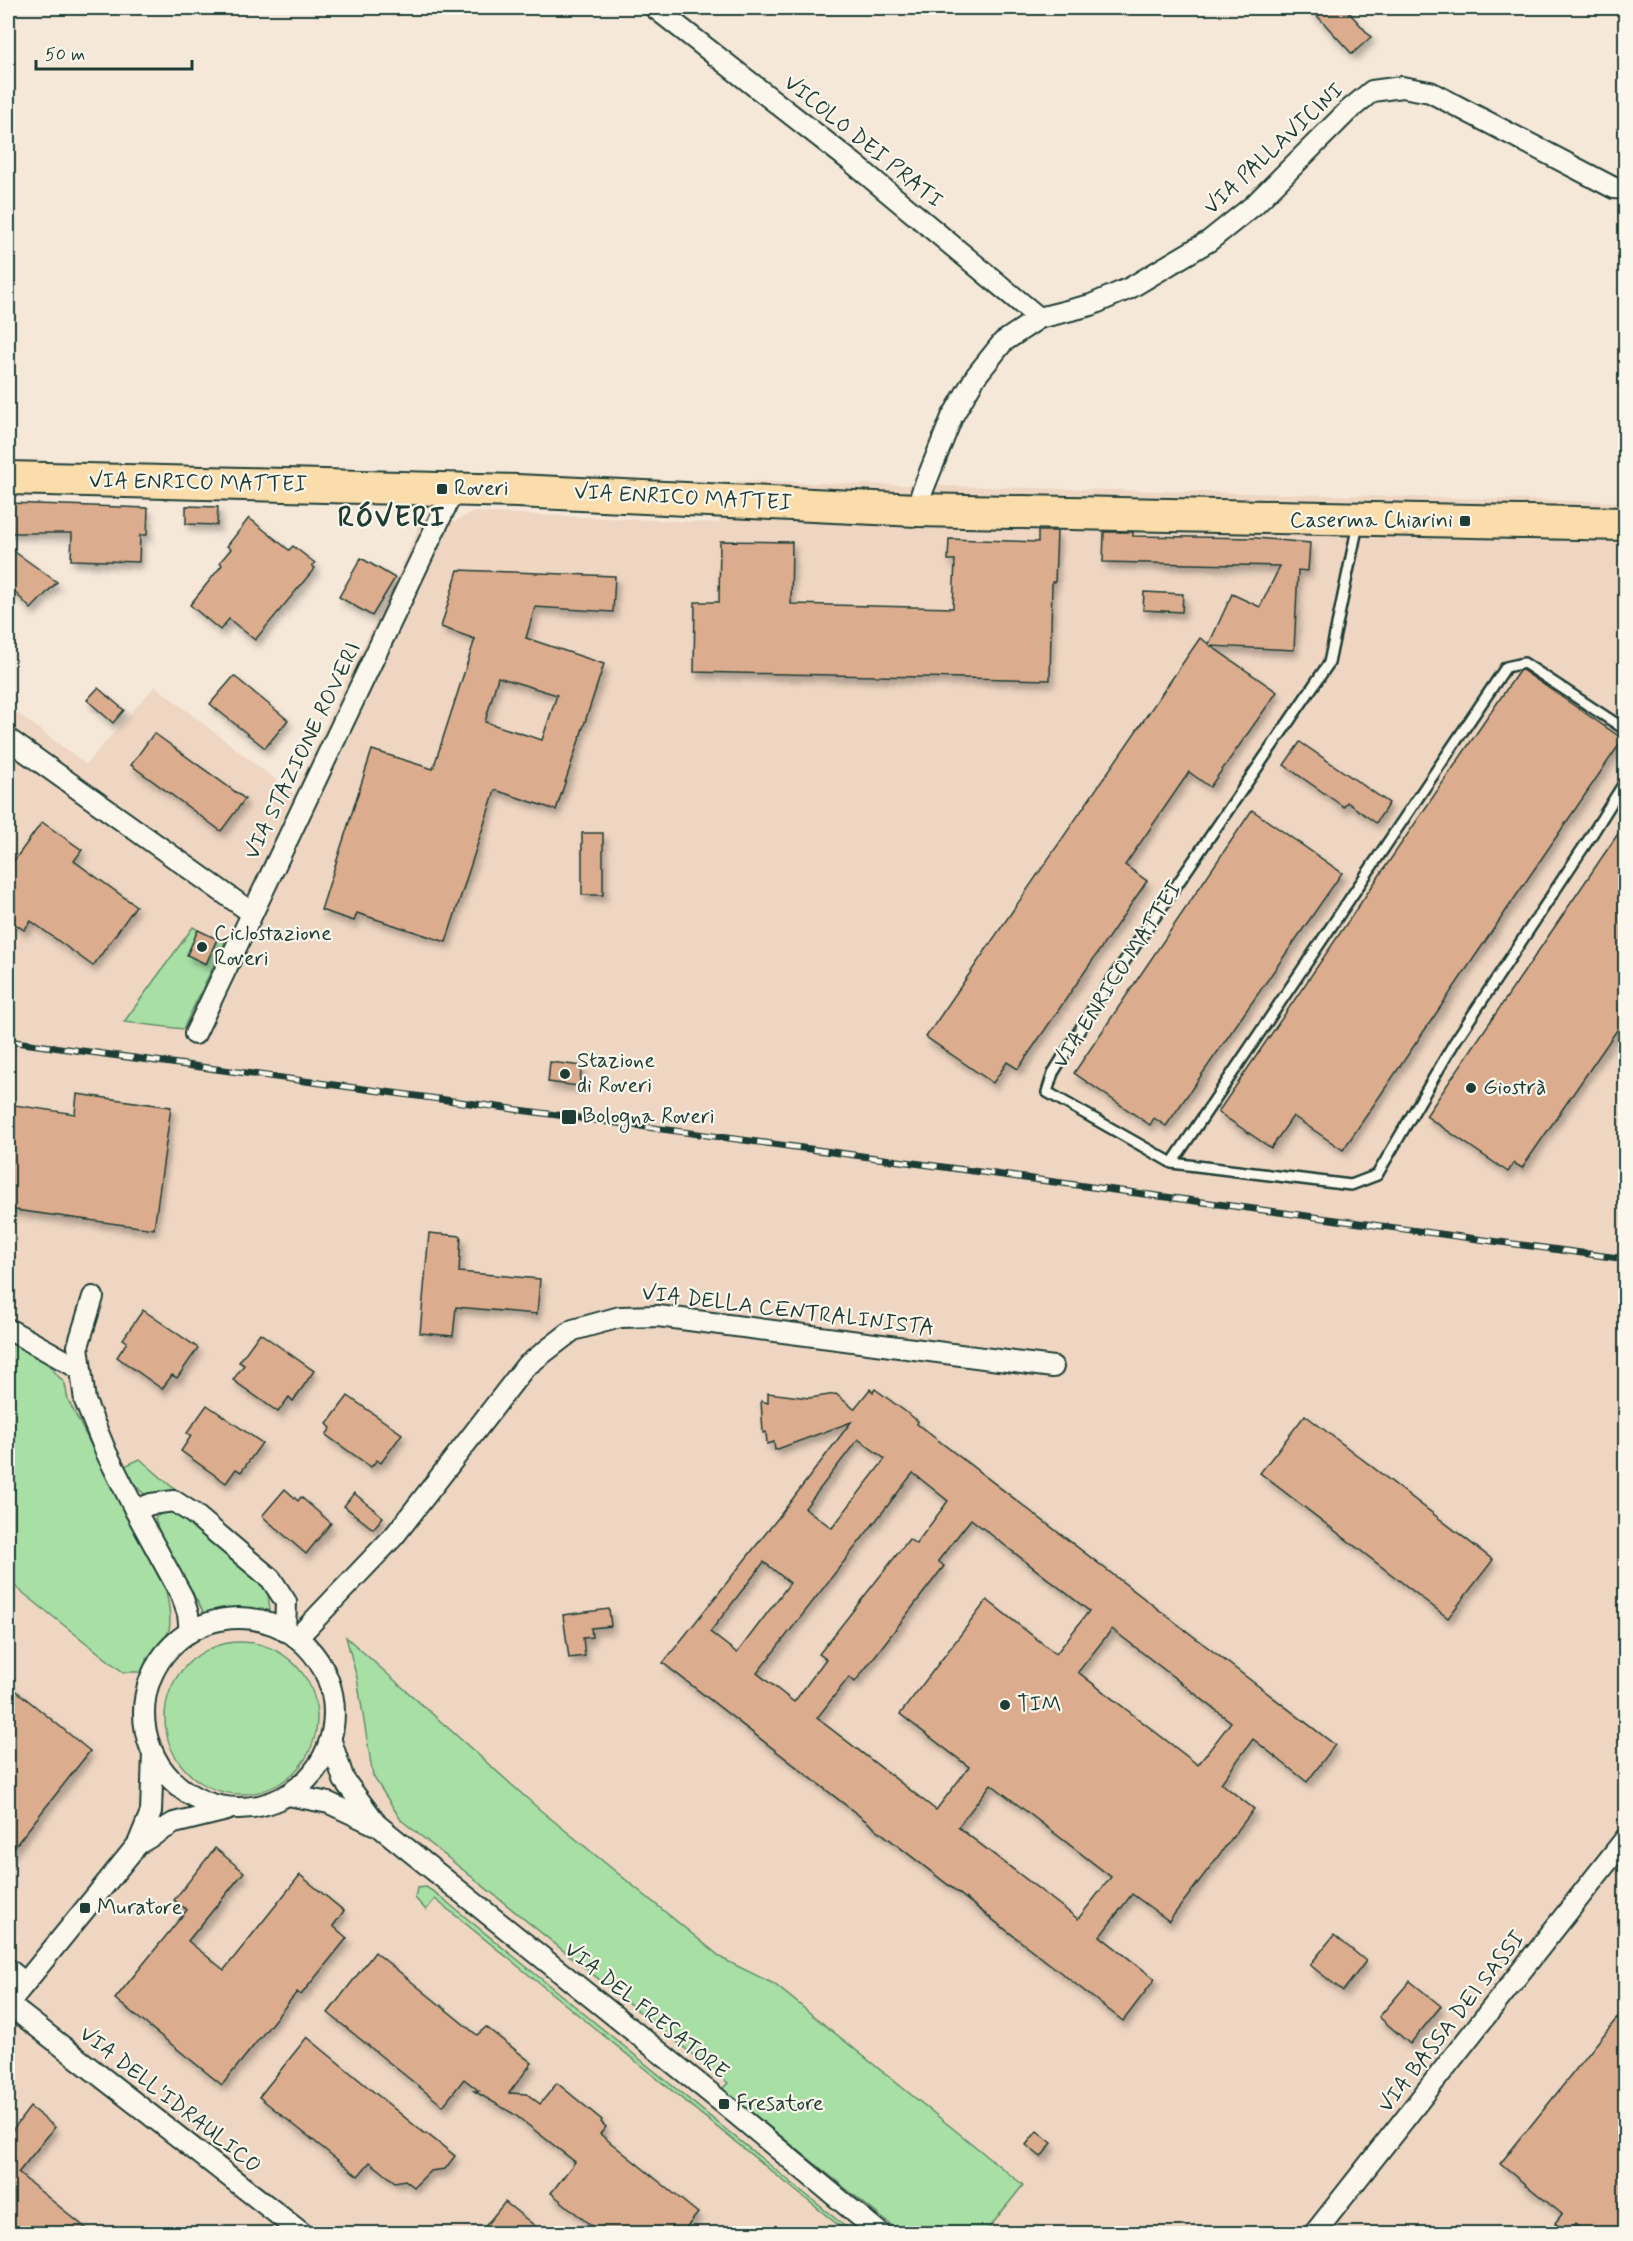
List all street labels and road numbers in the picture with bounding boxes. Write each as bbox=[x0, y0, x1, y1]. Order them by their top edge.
street label: VICOLO DEI PRATI bbox=[778, 69, 948, 215]
street label: VIA PALLAVICINI bbox=[1198, 77, 1350, 221]
street label: VIA ENRICO MATTEI bbox=[89, 467, 308, 499]
street label: VIA ENRICO MATTEI bbox=[573, 478, 793, 518]
street label: VIA STAZIONE ROVERI bbox=[238, 638, 368, 864]
street label: VIA ENRICO MATTEI bbox=[1047, 876, 1189, 1074]
street label: VIA DELLA CENTRALINISTA bbox=[640, 1279, 936, 1343]
street label: VIA BASSA DEI SASSI bbox=[1372, 1925, 1532, 2119]
street label: VIA DEL FRESATORE bbox=[558, 1936, 734, 2086]
street label: VIA DELL'IDRAULICO bbox=[73, 2020, 267, 2180]

